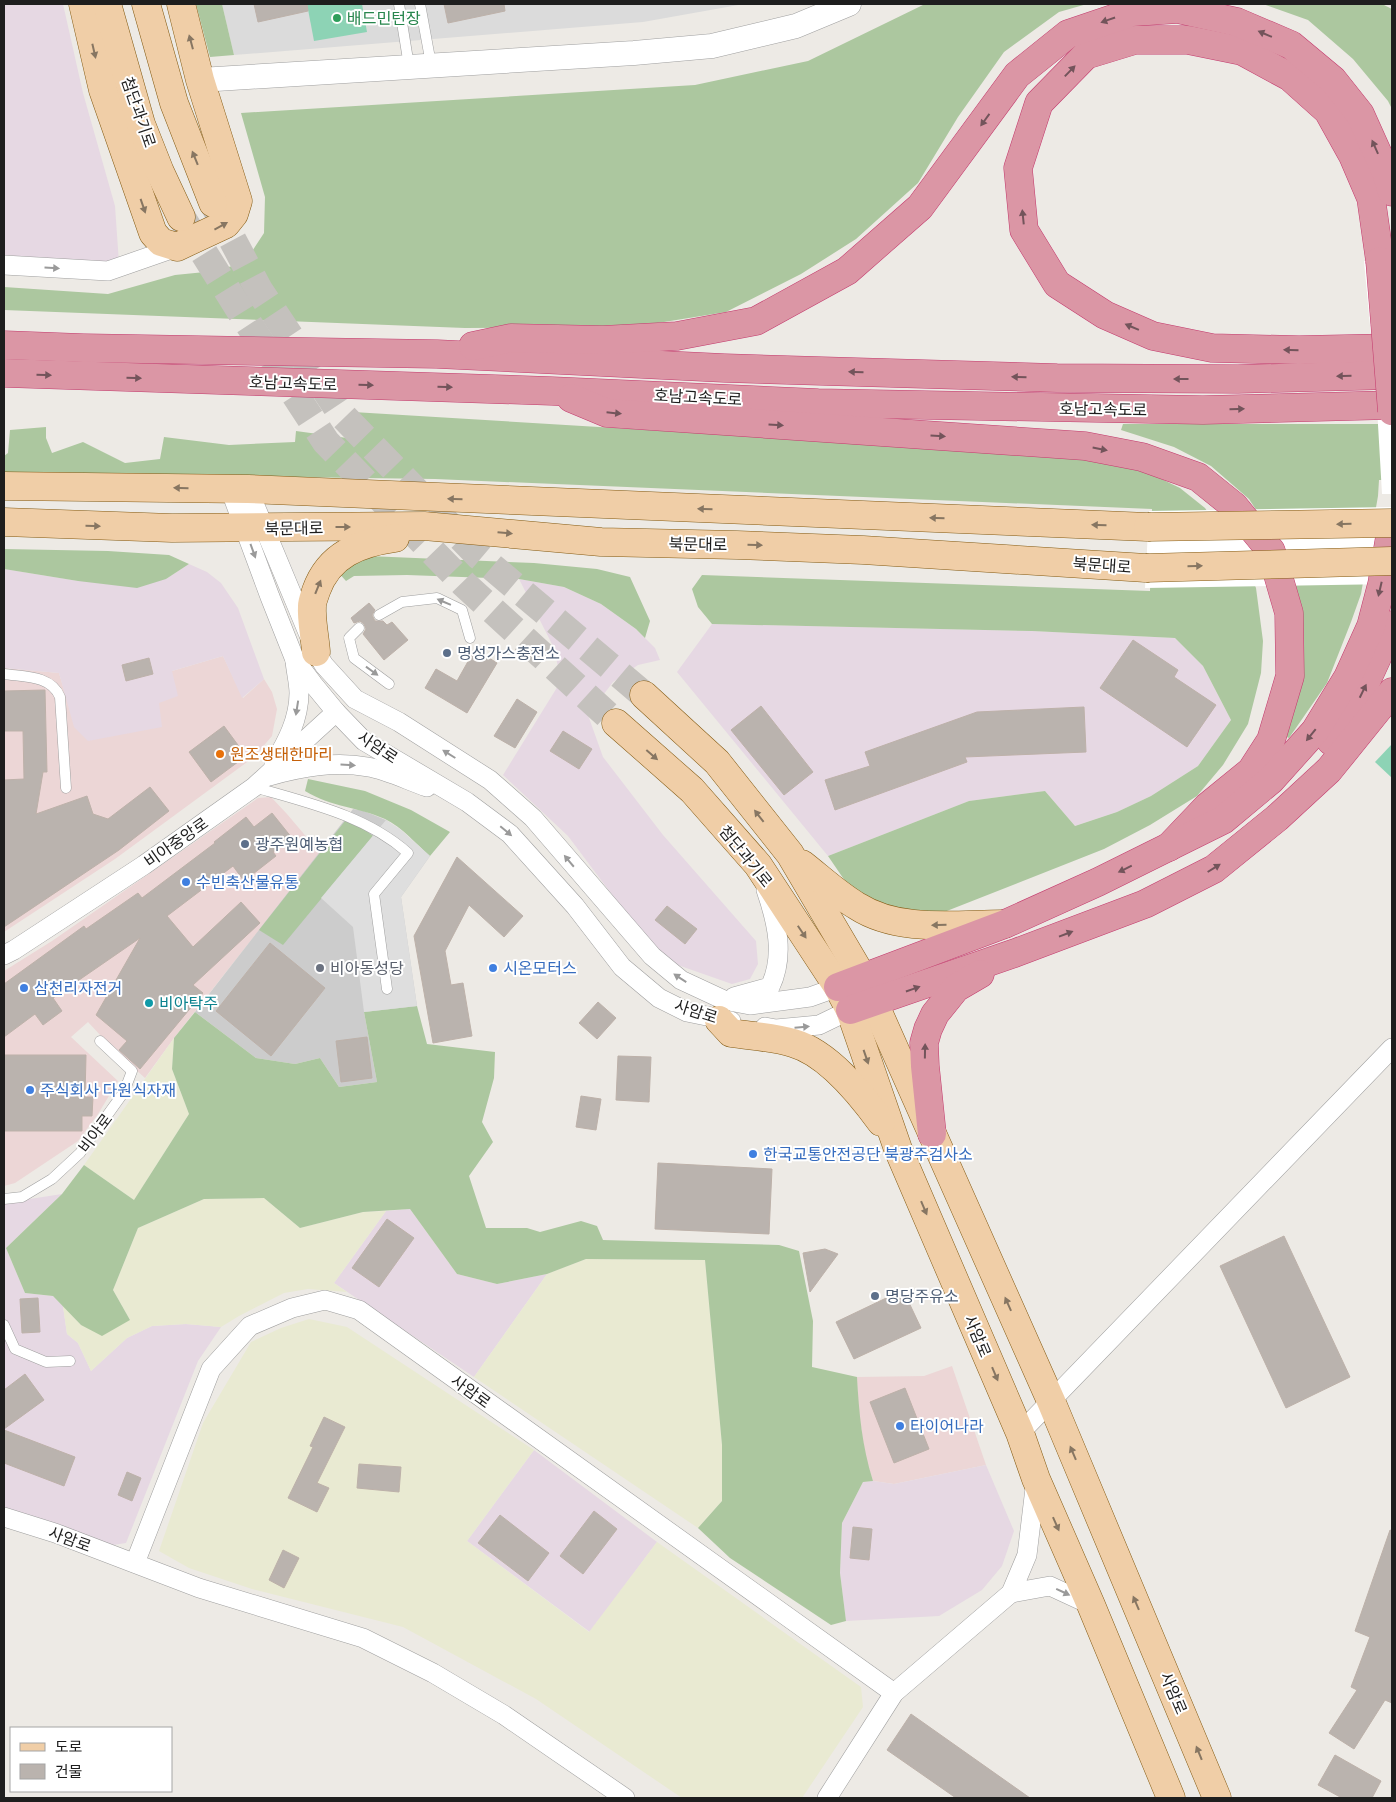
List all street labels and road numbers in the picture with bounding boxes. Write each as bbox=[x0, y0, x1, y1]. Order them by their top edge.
street label: 첨단과기로 bbox=[119, 74, 161, 150]
street label: 호남고속도로 bbox=[249, 371, 338, 394]
street label: 호남고속도로 bbox=[653, 385, 743, 408]
street label: 호남고속도로 bbox=[1059, 398, 1148, 419]
street label: 북문대로 bbox=[264, 517, 324, 538]
street label: 북문대로 bbox=[668, 533, 728, 554]
street label: 북문대로 bbox=[1072, 553, 1132, 576]
street label: 사암로 bbox=[355, 726, 402, 767]
street label: 비아중앙로 bbox=[140, 813, 212, 870]
street label: 첨단과기로 bbox=[716, 821, 777, 890]
street label: 사암로 bbox=[672, 995, 720, 1026]
street label: 비아로 bbox=[74, 1109, 116, 1156]
street label: 사암로 bbox=[961, 1312, 996, 1360]
street label: 사암로 bbox=[448, 1370, 495, 1411]
street label: 사암로 bbox=[46, 1522, 94, 1555]
street label: 사암로 bbox=[1157, 1669, 1192, 1717]

